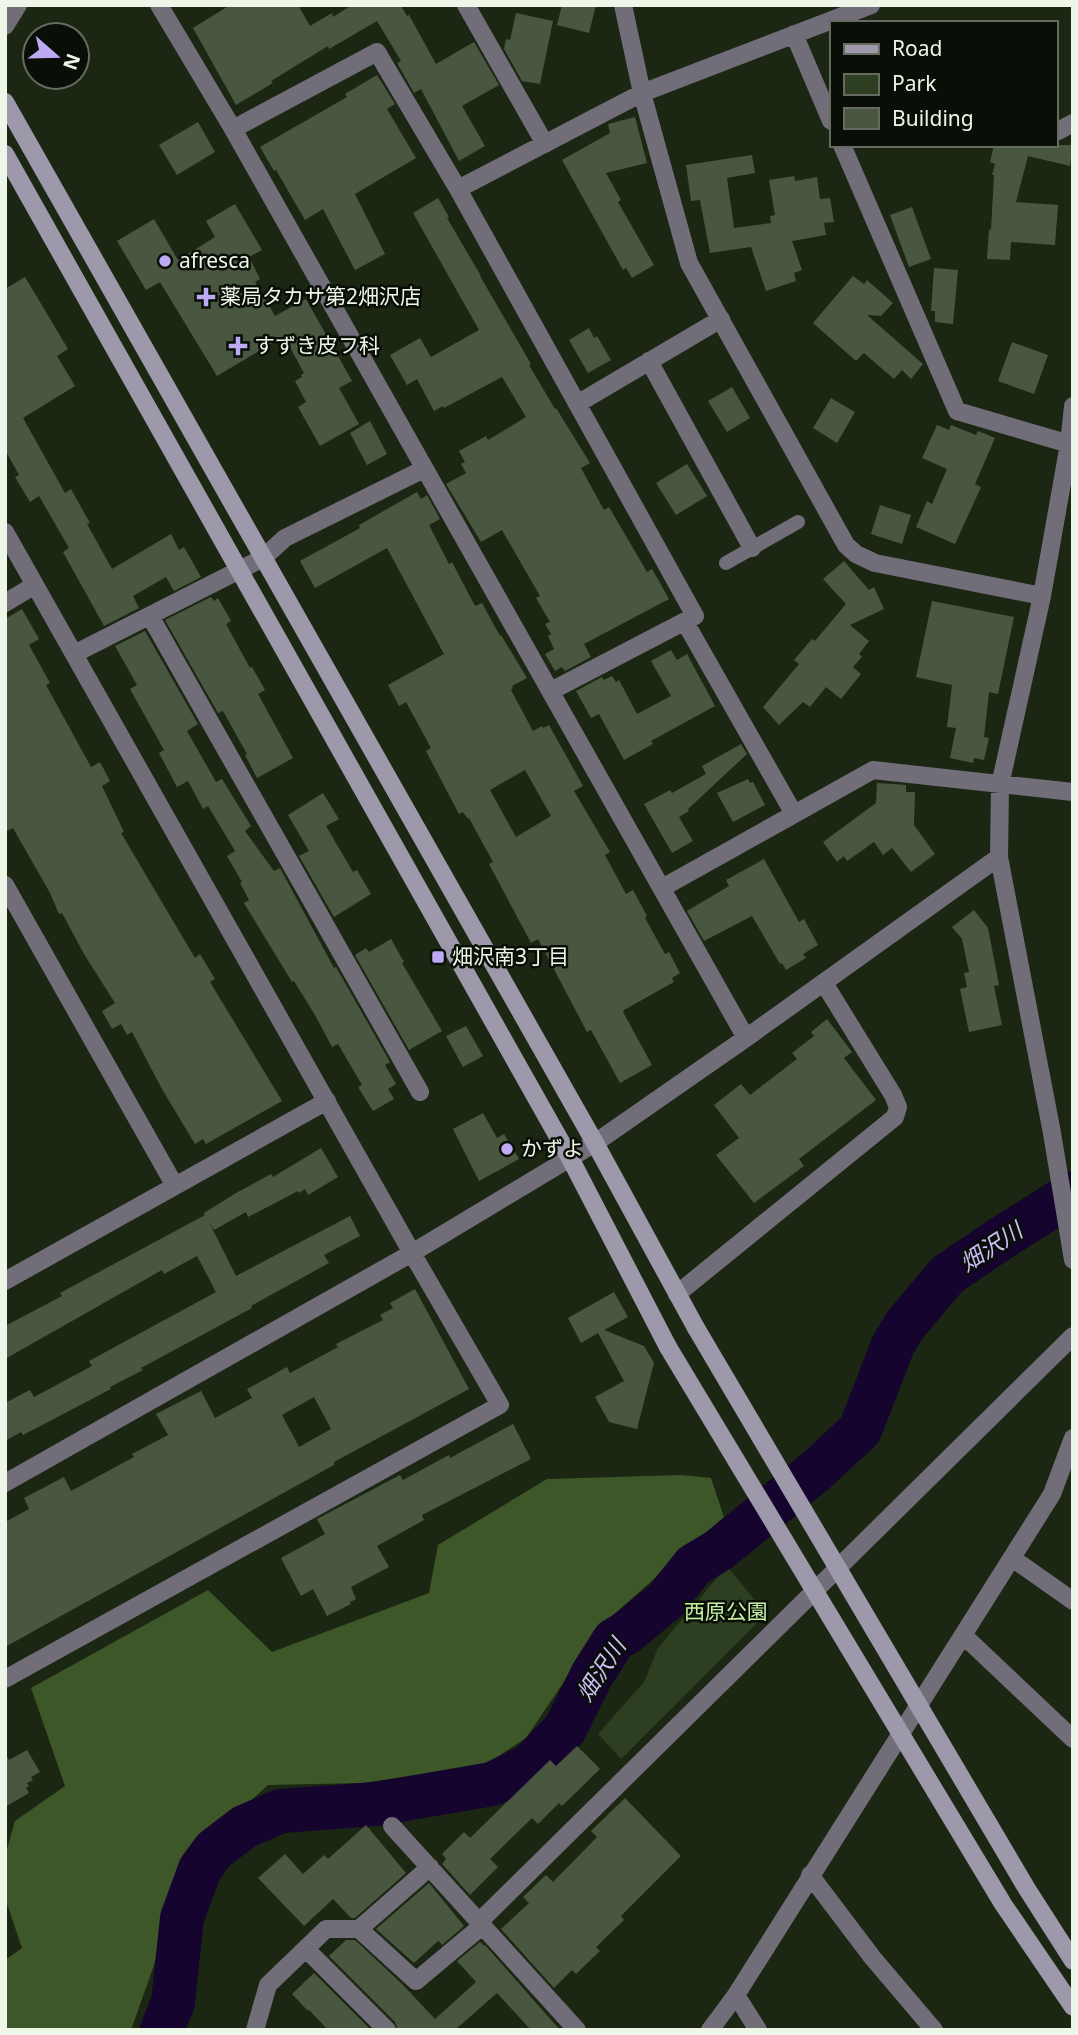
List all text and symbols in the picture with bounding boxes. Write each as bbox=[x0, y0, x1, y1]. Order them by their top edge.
north arrow bbox=[21, 21, 91, 91]
legend bbox=[830, 21, 1057, 147]
text: Road bbox=[892, 34, 942, 62]
text: N bbox=[57, 50, 87, 74]
text: Park bbox=[892, 69, 937, 97]
text: Building bbox=[892, 104, 974, 132]
place label: afresca bbox=[179, 246, 250, 274]
marker: afresca bbox=[157, 253, 173, 269]
place label: 薬局タカサ第2畑沢店 bbox=[220, 282, 421, 310]
marker: 薬局タカサ第2畑沢店 bbox=[198, 289, 214, 305]
place label: すずき皮フ科 bbox=[254, 331, 380, 359]
marker: すずき皮フ科 bbox=[228, 336, 248, 356]
place label: 畑沢南3丁目 bbox=[452, 942, 569, 970]
marker: 畑沢南3丁目 bbox=[430, 949, 446, 965]
place label: かずよ bbox=[521, 1134, 584, 1162]
marker: かずよ bbox=[499, 1141, 515, 1157]
water label: 畑沢川 bbox=[953, 1212, 1031, 1278]
park label: 西原公園 bbox=[684, 1597, 768, 1625]
water label: 畑沢川 bbox=[568, 1629, 634, 1707]

